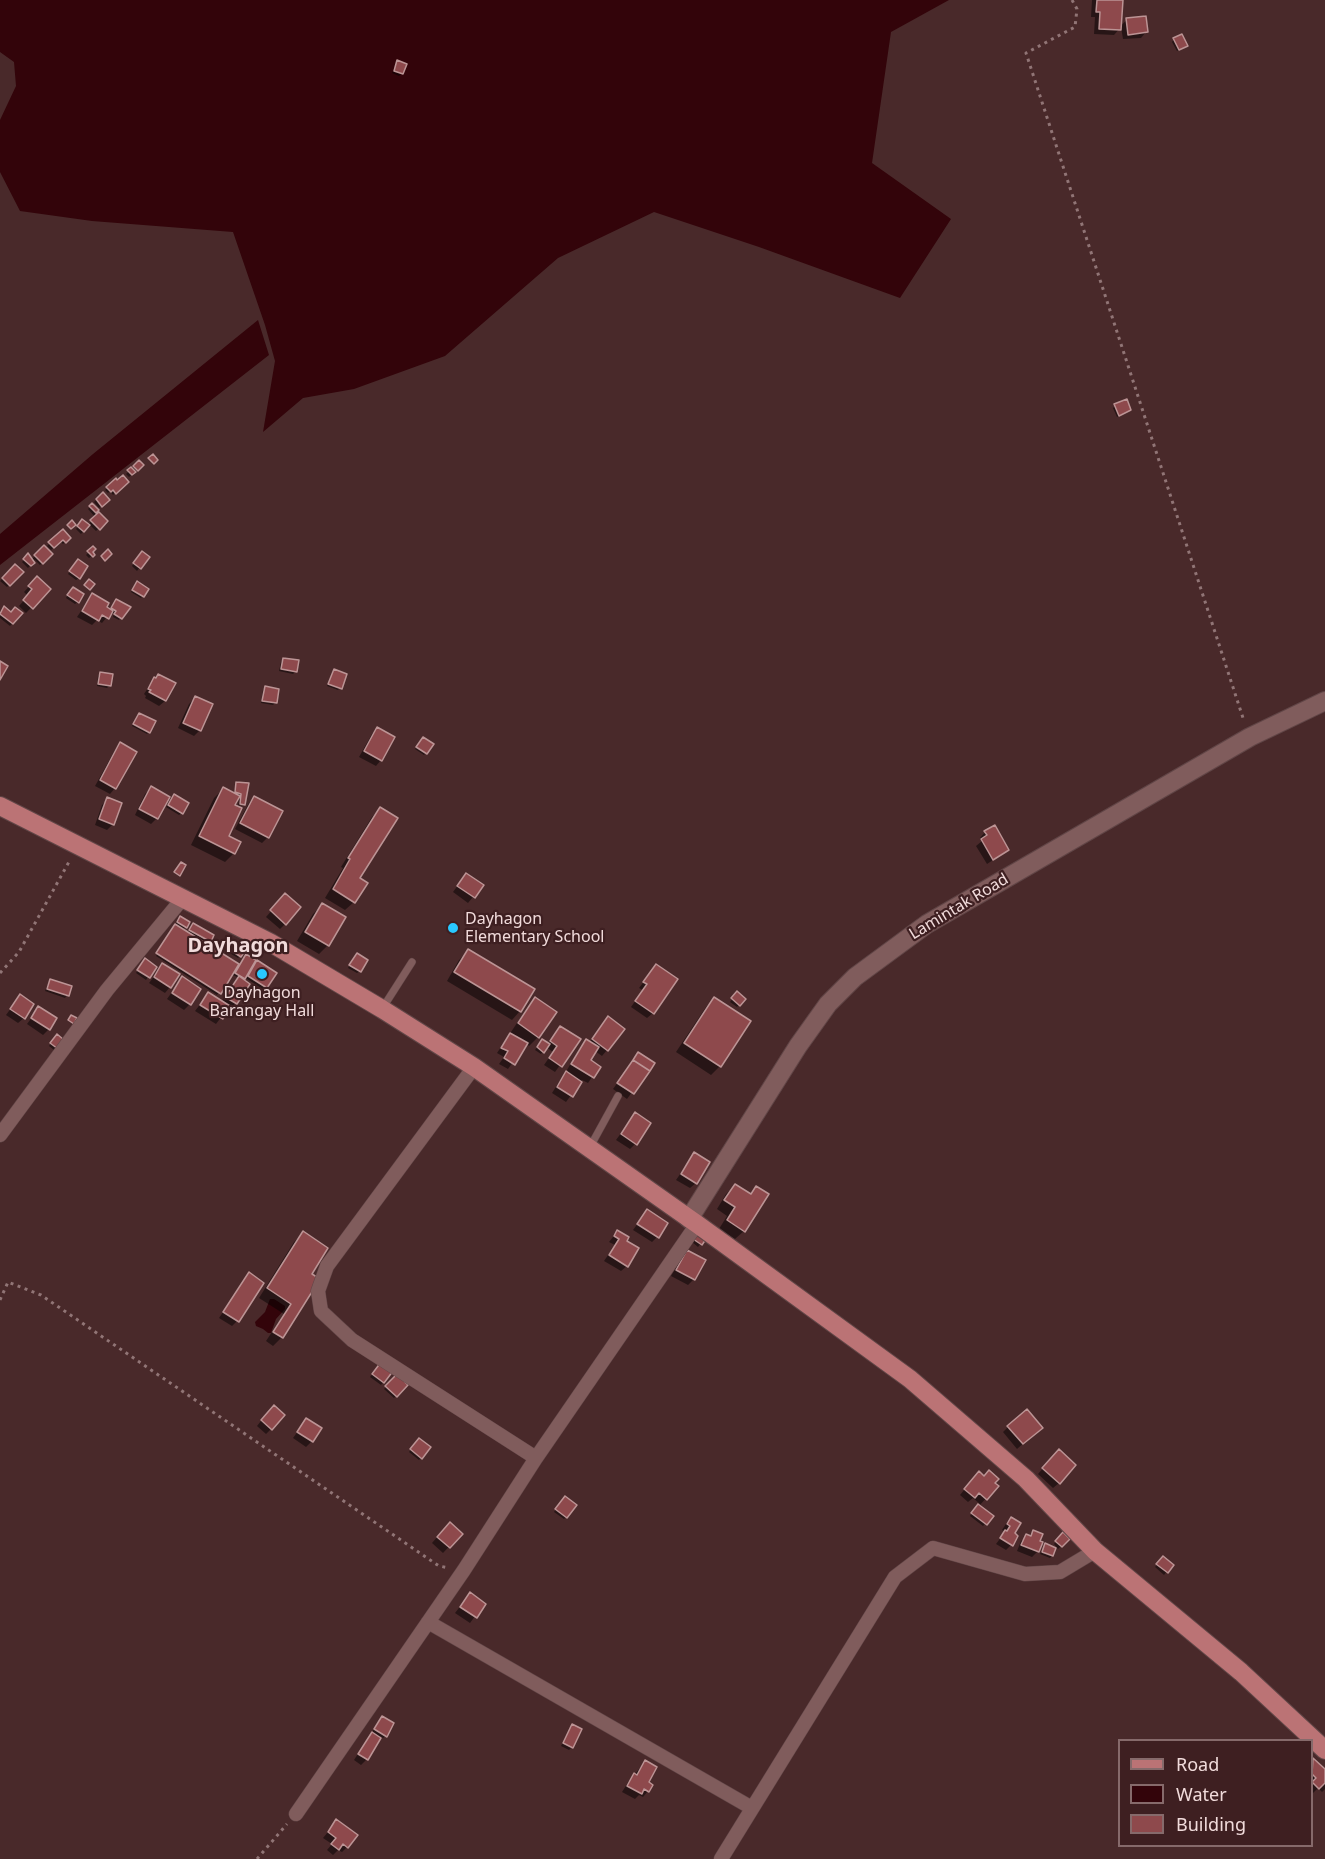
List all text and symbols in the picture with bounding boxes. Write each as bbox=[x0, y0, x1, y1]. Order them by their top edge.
street label: Lamintak Road bbox=[906, 870, 1012, 944]
place label: Dayhagon Elementary School bbox=[465, 909, 604, 947]
marker: Dayhagon Elementary School bbox=[446, 921, 460, 935]
district label: Dayhagon bbox=[187, 934, 289, 958]
marker: Dayhagon Barangay Hall bbox=[255, 967, 269, 981]
place label: Dayhagon Barangay Hall bbox=[210, 983, 314, 1021]
legend bbox=[1118, 1739, 1313, 1847]
text: Road bbox=[1176, 1752, 1219, 1776]
text: Water bbox=[1176, 1782, 1227, 1806]
text: Building bbox=[1176, 1812, 1246, 1836]

